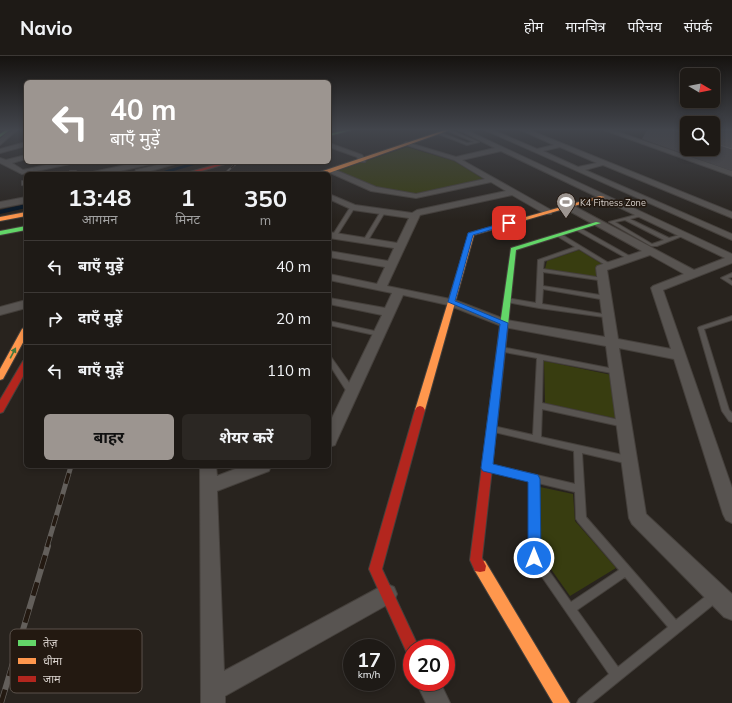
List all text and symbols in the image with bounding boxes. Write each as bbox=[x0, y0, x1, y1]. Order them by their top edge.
text: Navio bbox=[20, 16, 73, 40]
text: होम bbox=[524, 18, 543, 36]
text: मानचित्र bbox=[565, 18, 606, 36]
text: परिचय bbox=[628, 18, 662, 36]
text: संपर्क bbox=[684, 18, 712, 36]
north arrow bbox=[680, 68, 720, 108]
map controls bbox=[680, 68, 720, 156]
text: 40 m bbox=[110, 92, 176, 127]
icon: left bbox=[44, 96, 96, 148]
button: search bbox=[680, 116, 720, 156]
text: बाएँ मुड़ें bbox=[110, 127, 160, 150]
text: 13:48 bbox=[68, 182, 131, 212]
text: 1 bbox=[180, 182, 195, 212]
text: 350 bbox=[244, 183, 287, 213]
sports icon: K4 Fitness Zone bbox=[555, 191, 577, 219]
place label: K4 Fitness Zone bbox=[580, 197, 646, 208]
pin bbox=[492, 206, 526, 240]
text: आगमन bbox=[82, 211, 117, 227]
text: मिनट bbox=[175, 211, 200, 227]
text: m bbox=[260, 212, 271, 228]
icon: arrive bbox=[498, 212, 520, 234]
icon: left bbox=[44, 256, 66, 278]
text: बाएँ मुड़ें bbox=[78, 256, 123, 275]
text: 40 m bbox=[276, 257, 311, 276]
icon: right bbox=[44, 308, 66, 330]
text: दाएँ मुड़ें bbox=[78, 308, 122, 327]
text: 20 m bbox=[276, 309, 311, 328]
one-way arrow bbox=[10, 347, 16, 359]
icon: left bbox=[44, 360, 66, 382]
text: बाएँ मुड़ें bbox=[78, 360, 123, 379]
text: 110 m bbox=[267, 361, 311, 380]
button: बाहर bbox=[44, 414, 174, 460]
button: शेयर करें bbox=[182, 414, 311, 460]
position arrow bbox=[513, 537, 555, 579]
legend bbox=[10, 629, 142, 693]
text: तेज़ bbox=[43, 636, 58, 650]
speed limit sign: 20 bbox=[403, 639, 455, 691]
text: 17 bbox=[357, 647, 381, 672]
text: धीमा bbox=[43, 654, 62, 668]
text: km/h bbox=[358, 668, 380, 681]
text: जाम bbox=[43, 672, 61, 686]

